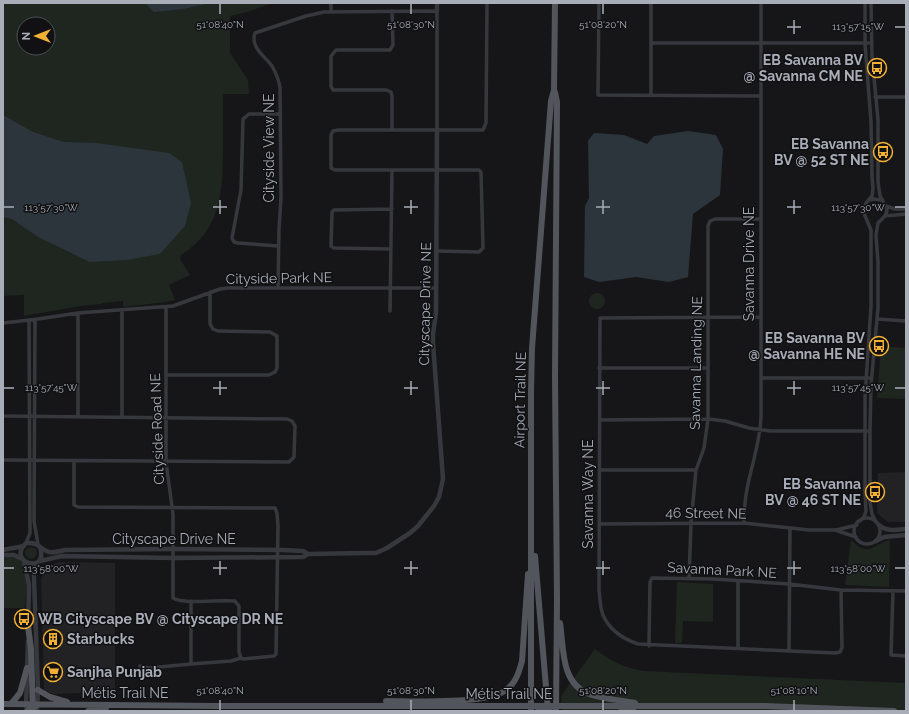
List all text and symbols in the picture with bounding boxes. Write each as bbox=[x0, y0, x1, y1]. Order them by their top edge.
north arrow bbox=[16, 16, 56, 56]
text: 51°08'40"N bbox=[196, 19, 244, 30]
text: 51°08'30"N bbox=[387, 19, 435, 30]
text: 51°08'20"N bbox=[579, 19, 627, 30]
text: 113°57'15"W bbox=[832, 21, 885, 32]
text: N bbox=[20, 32, 33, 40]
place label: EB Savanna BV @ Savanna CM NE bbox=[743, 52, 864, 84]
bus stop icon: EB Savanna BV @ Savanna CM NE bbox=[866, 57, 888, 79]
street label: Cityside View NE bbox=[261, 93, 277, 203]
place label: EB Savanna BV @ 52 ST NE bbox=[774, 136, 869, 168]
bus stop icon: EB Savanna BV @ 52 ST NE bbox=[872, 141, 894, 163]
text: 113°57'30"W bbox=[24, 202, 78, 213]
text: 113°57'30"W bbox=[831, 202, 885, 213]
street label: Savanna Drive NE bbox=[741, 207, 757, 321]
street label: Cityscape Drive NE bbox=[416, 242, 434, 366]
street label: Cityside Park NE bbox=[226, 269, 332, 287]
street label: Savanna Landing NE bbox=[687, 296, 705, 430]
place label: EB Savanna BV @ Savanna HE NE bbox=[748, 330, 866, 362]
bus stop icon: EB Savanna BV @ Savanna HE NE bbox=[868, 335, 890, 357]
street label: Airport Trail NE bbox=[511, 352, 529, 448]
street label: Cityside Road NE bbox=[147, 373, 167, 485]
text: 113°57'45"W bbox=[25, 382, 78, 393]
text: 113°57'45"W bbox=[832, 382, 885, 393]
street label: Savanna Way NE bbox=[580, 439, 596, 549]
place label: EB Savanna BV @ 46 ST NE bbox=[765, 476, 861, 508]
bus stop icon: EB Savanna BV @ 46 ST NE bbox=[864, 481, 886, 503]
street label: 46 Street NE bbox=[665, 504, 747, 522]
street label: Cityscape Drive NE bbox=[112, 531, 236, 547]
street label: Savanna Park NE bbox=[667, 559, 777, 581]
text: 113°58'00"W bbox=[23, 563, 79, 574]
text: 113°58'00"W bbox=[830, 563, 886, 574]
bus stop icon: WB Cityscape BV @ Cityscape DR NE bbox=[13, 608, 35, 630]
place label: WB Cityscape BV @ Cityscape DR NE bbox=[38, 611, 283, 627]
building icon: Starbucks bbox=[42, 628, 64, 650]
place label: Starbucks bbox=[67, 631, 134, 647]
supermarket icon: Sanjha Punjab bbox=[42, 661, 64, 683]
place label: Sanjha Punjab bbox=[67, 664, 162, 680]
street label: Métis Trail NE bbox=[81, 685, 169, 701]
text: 51°08'40"N bbox=[196, 685, 244, 696]
text: 51°08'30"N bbox=[387, 685, 435, 696]
text: 51°08'20"N bbox=[579, 685, 627, 696]
text: 51°08'10"N bbox=[771, 685, 818, 696]
street label: Métis Trail NE bbox=[465, 686, 553, 702]

